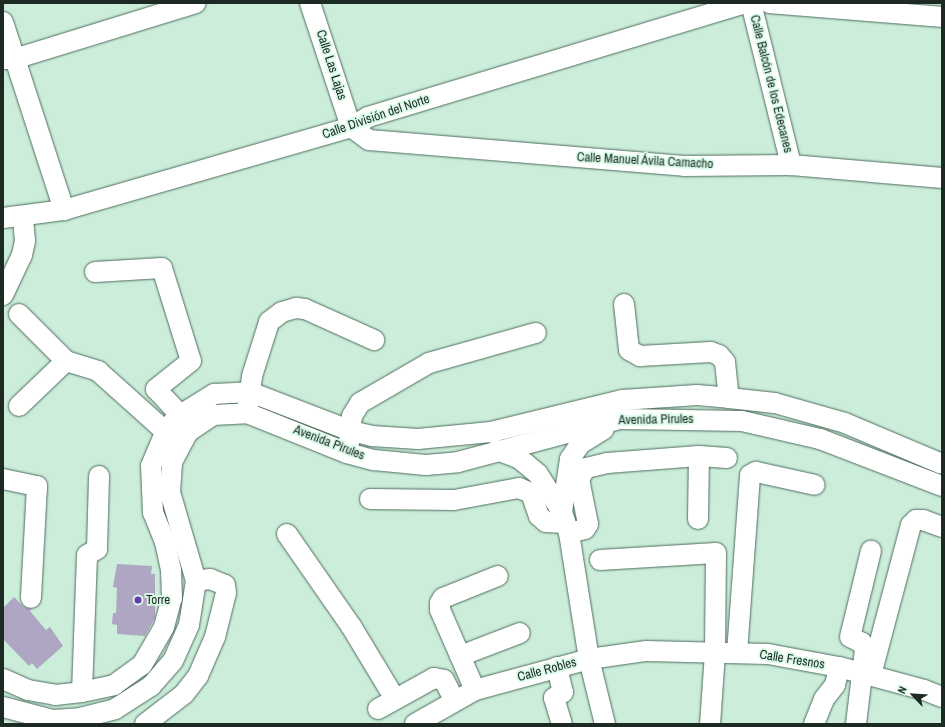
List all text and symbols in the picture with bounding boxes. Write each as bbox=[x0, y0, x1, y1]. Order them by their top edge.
street label: Calle Balcón de los Edecanes bbox=[746, 13, 796, 155]
street label: Calle Las Lajas bbox=[312, 28, 350, 102]
street label: Calle División del Norte bbox=[320, 91, 432, 143]
street label: Calle Manuel Ávila Camacho bbox=[576, 150, 714, 172]
street label: Avenida Pirules bbox=[618, 412, 694, 428]
street label: Avenida Pirules bbox=[291, 422, 367, 464]
place label: Torre bbox=[146, 592, 170, 608]
marker: Torre bbox=[133, 595, 143, 605]
street label: Calle Fresnos bbox=[758, 647, 826, 673]
street label: Calle Robles bbox=[516, 655, 578, 685]
north arrow bbox=[893, 675, 933, 715]
text: N bbox=[894, 684, 910, 696]

